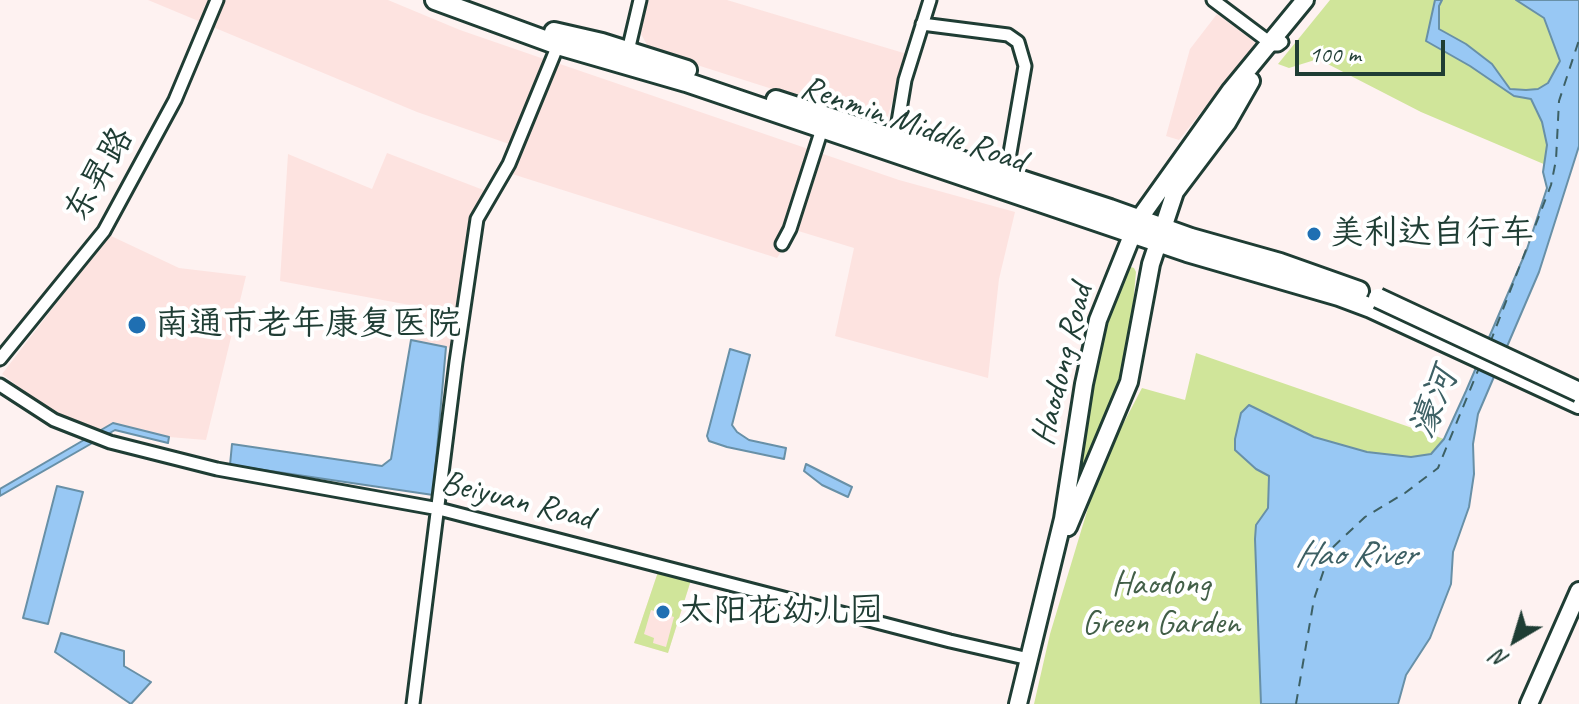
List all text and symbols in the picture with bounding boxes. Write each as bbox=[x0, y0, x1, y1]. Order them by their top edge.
scale bar bbox=[1299, 24, 1449, 74]
text: 100 m bbox=[1309, 39, 1361, 69]
street label: Renmin Middle Road bbox=[795, 67, 1031, 183]
street label: 东昇路 bbox=[57, 121, 143, 229]
place label: 美利达自行车 bbox=[1330, 214, 1534, 254]
marker: 美利达自行车 bbox=[1305, 225, 1323, 243]
street label: Haodong Road bbox=[1023, 281, 1103, 449]
place label: 南通市老年康复医院 bbox=[155, 305, 461, 345]
marker: 南通市老年康复医院 bbox=[126, 314, 148, 336]
water label: 濠河 bbox=[1401, 362, 1469, 444]
street label: Beiyuan Road bbox=[437, 463, 597, 539]
water label: Hao River bbox=[1295, 534, 1415, 578]
park label: Haodong Green Garden bbox=[1082, 565, 1240, 644]
place label: 太阳花幼儿园 bbox=[679, 592, 883, 632]
north arrow bbox=[1475, 600, 1555, 680]
marker: 太阳花幼儿园 bbox=[654, 603, 672, 621]
text: N bbox=[1486, 644, 1514, 674]

